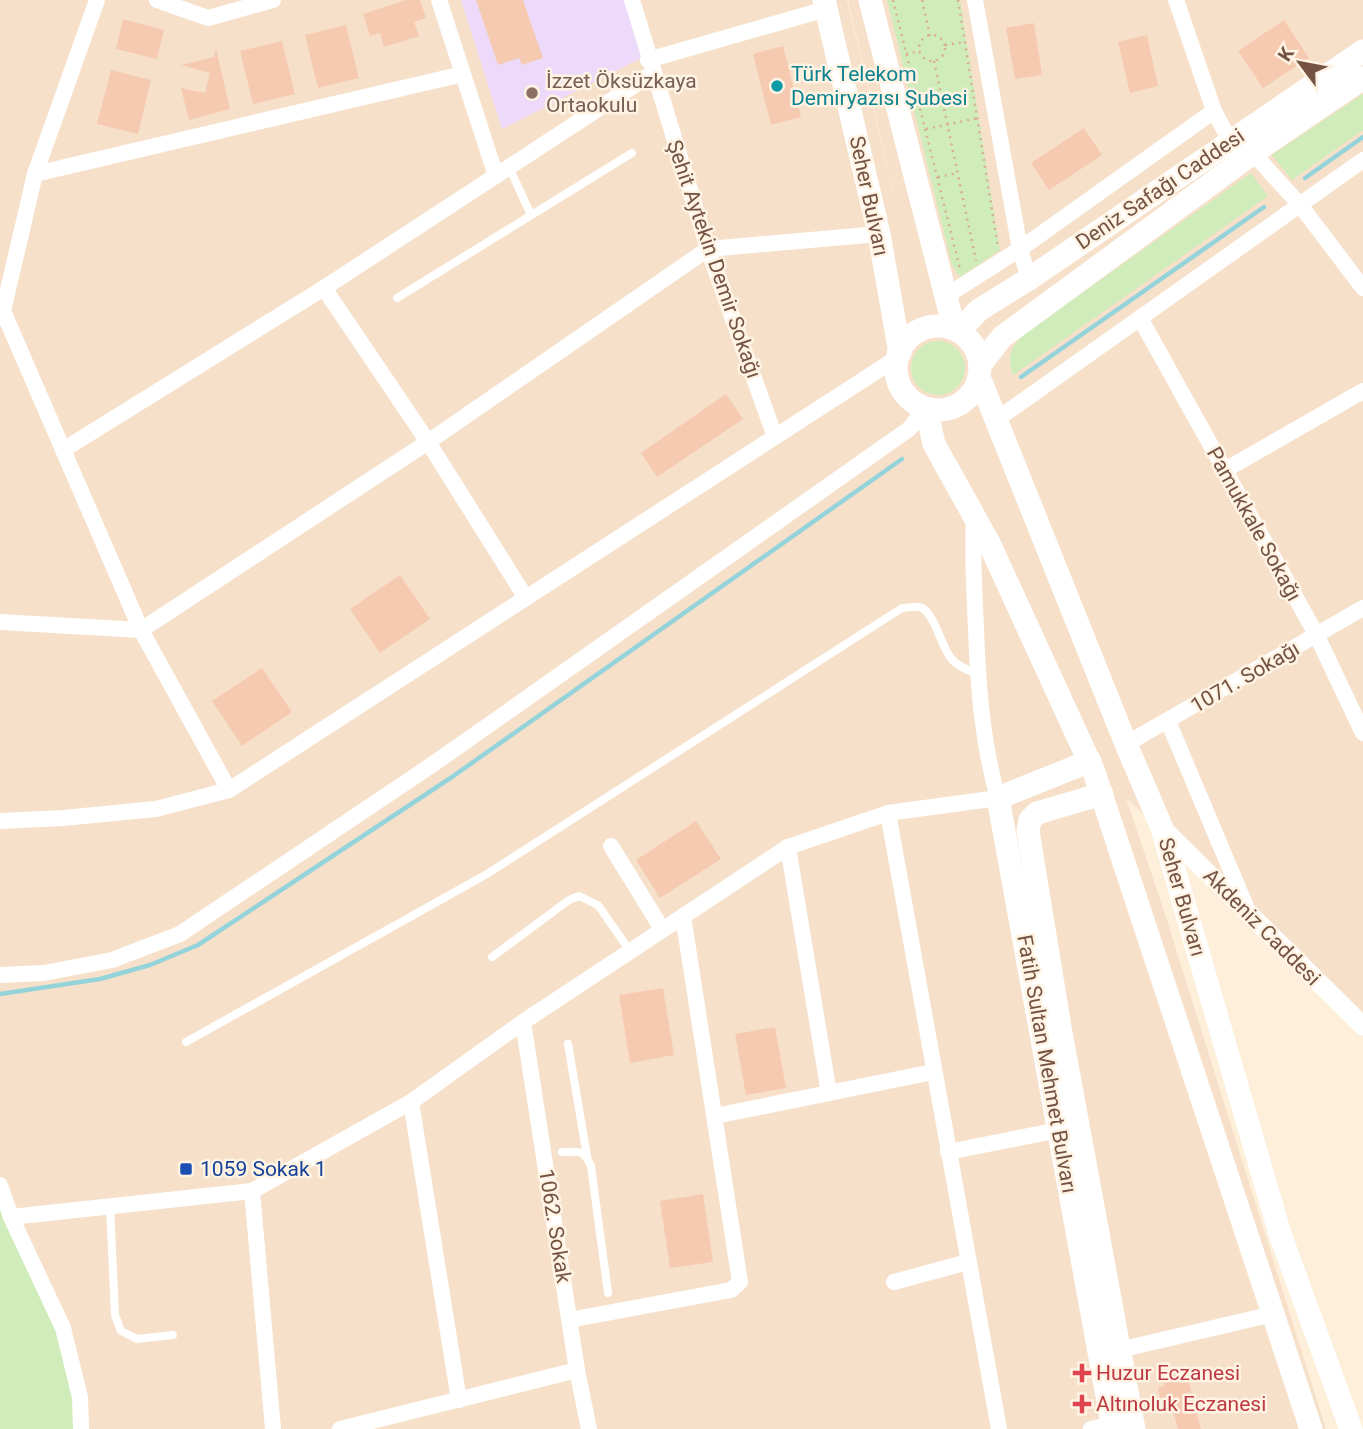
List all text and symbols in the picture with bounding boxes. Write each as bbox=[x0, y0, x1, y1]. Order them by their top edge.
north arrow bbox=[1265, 28, 1335, 98]
text: K bbox=[1273, 42, 1299, 65]
place label: Türk Telekom Demiryazısı Şubesi bbox=[791, 62, 968, 110]
place label: İzzet Öksüzkaya Ortaokulu bbox=[546, 69, 697, 117]
marker: Türk Telekom Demiryazısı Şubesi bbox=[769, 78, 785, 94]
marker: İzzet Öksüzkaya Ortaokulu bbox=[524, 85, 540, 101]
street label: Deniz Safağı Caddesi bbox=[1071, 124, 1249, 254]
street label: Seher Bulvarı bbox=[845, 134, 893, 258]
street label: Şehit Aytekin Demir Sokağı bbox=[662, 137, 766, 381]
street label: Pamukkale Sokağı bbox=[1202, 443, 1306, 605]
street label: 1071. Sokağı bbox=[1186, 636, 1304, 718]
street label: Seher Bulvarı bbox=[1154, 835, 1210, 959]
street label: Akdeniz Caddesi bbox=[1199, 864, 1325, 990]
street label: Fatih Sultan Mehmet Bulvarı bbox=[1012, 933, 1082, 1195]
place label: 1059 Sokak 1 bbox=[200, 1157, 327, 1181]
marker: 1059 Sokak 1 bbox=[178, 1161, 194, 1177]
street label: 1062. Sokak bbox=[534, 1167, 576, 1285]
place label: Huzur Eczanesi bbox=[1096, 1361, 1240, 1385]
marker: Huzur Eczanesi bbox=[1074, 1365, 1090, 1381]
place label: Altınoluk Eczanesi bbox=[1096, 1392, 1266, 1416]
marker: Altınoluk Eczanesi bbox=[1074, 1396, 1090, 1412]

